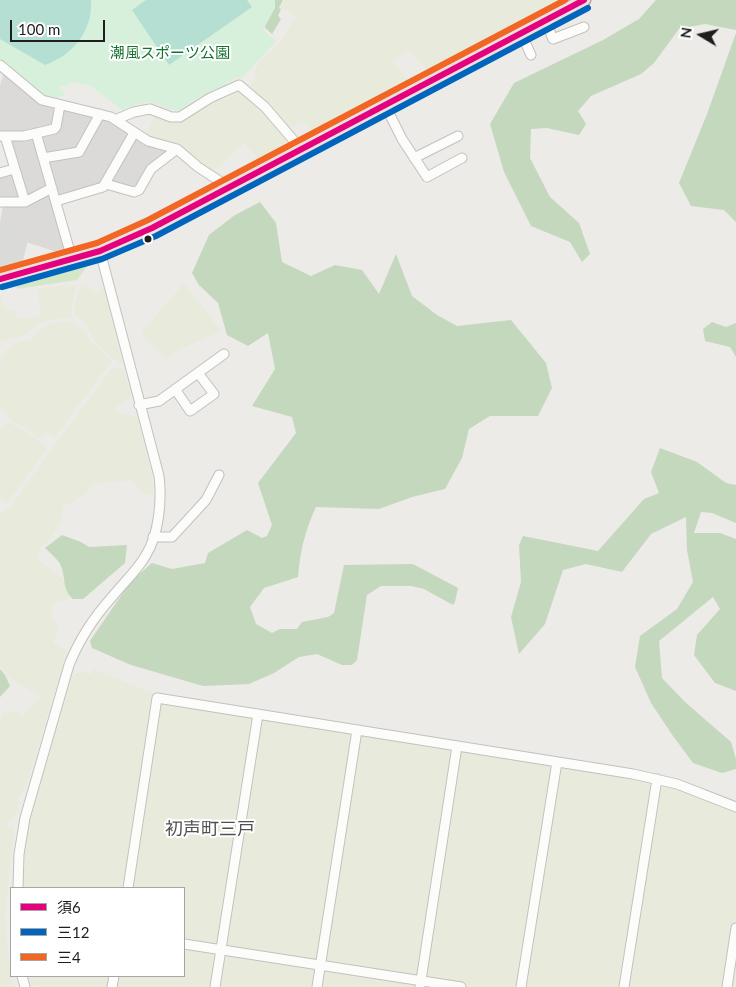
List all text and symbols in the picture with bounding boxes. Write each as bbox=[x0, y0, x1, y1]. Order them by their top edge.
scale bar bbox=[12, 10, 108, 42]
north arrow bbox=[676, 10, 726, 60]
text: 100 m bbox=[18, 20, 60, 38]
text: N bbox=[676, 26, 695, 39]
park label: 潮風スポーツ公園 bbox=[110, 44, 230, 62]
unlabelled marker bbox=[143, 234, 153, 244]
district label: 初声町三戸 bbox=[165, 818, 255, 840]
legend bbox=[10, 887, 185, 977]
text: 須6 bbox=[57, 898, 81, 916]
text: 三12 bbox=[57, 923, 89, 941]
text: 三4 bbox=[57, 948, 81, 966]

